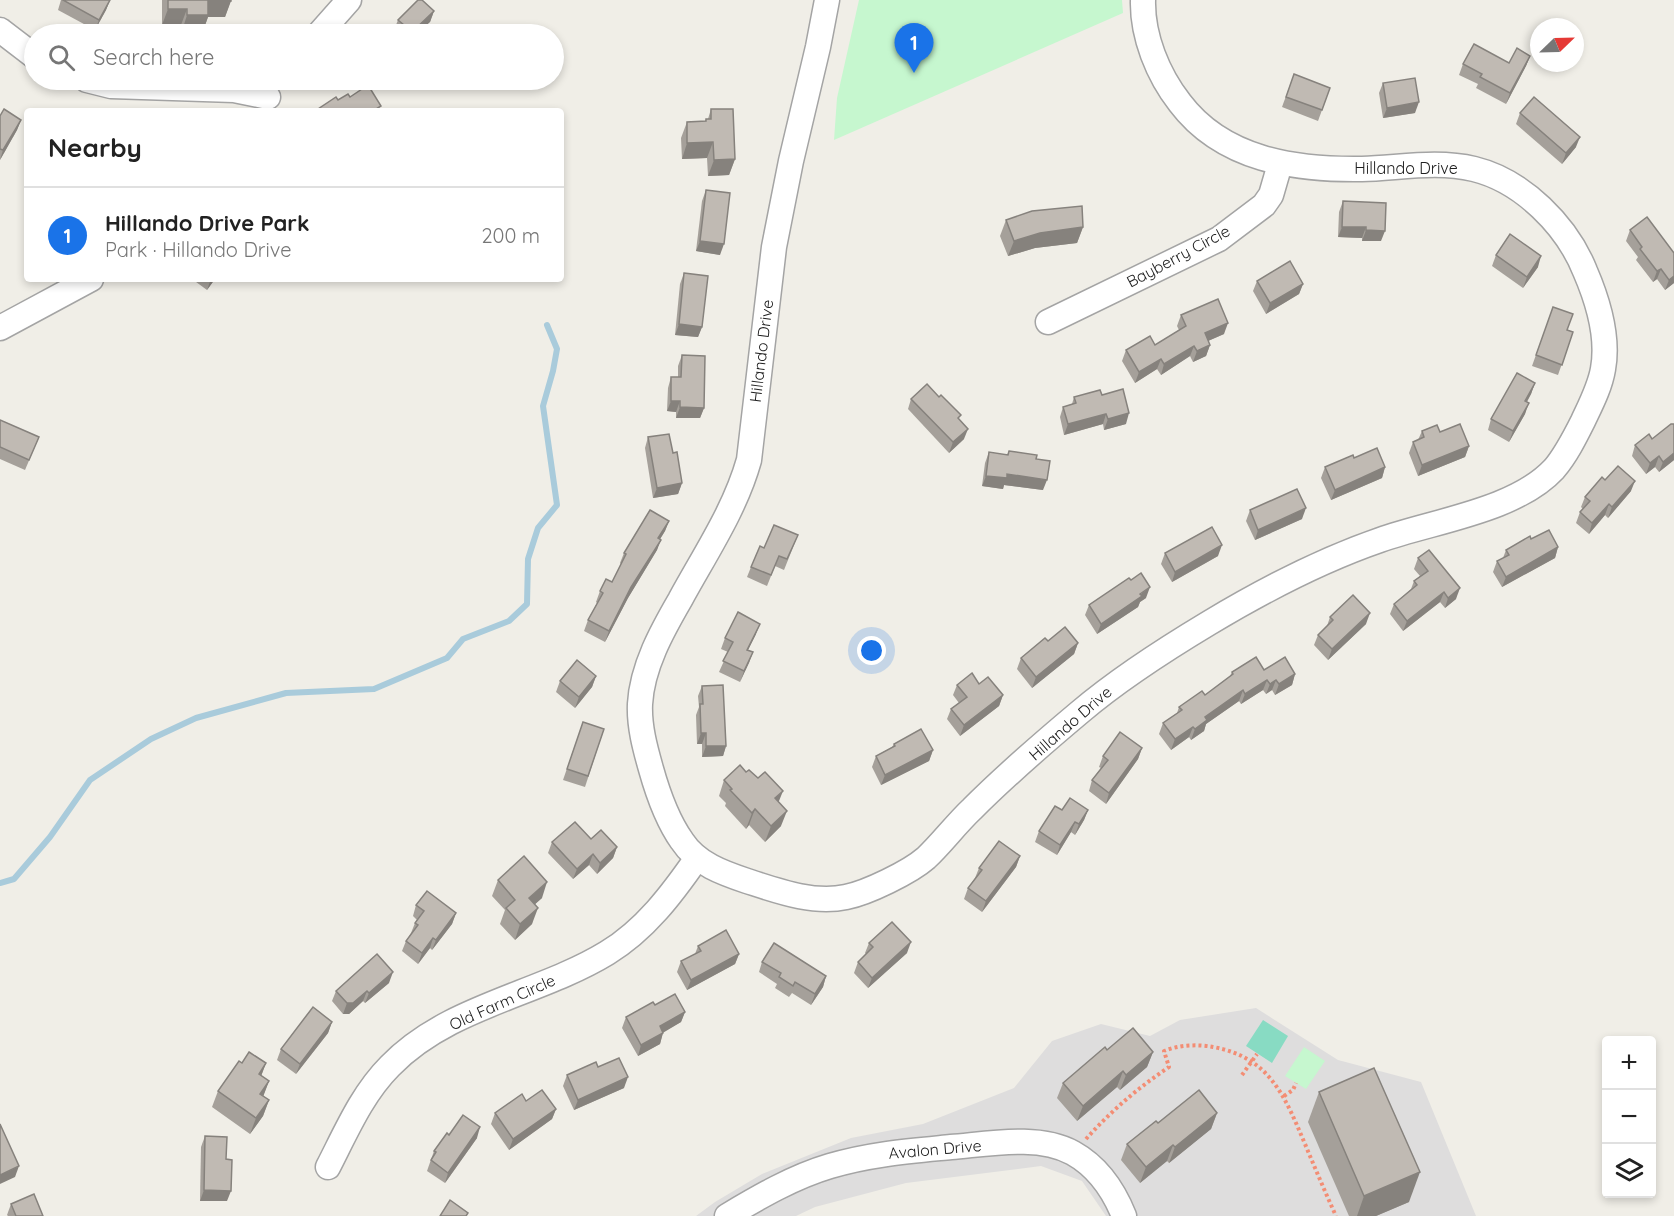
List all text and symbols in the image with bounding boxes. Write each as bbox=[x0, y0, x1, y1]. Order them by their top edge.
north arrow bbox=[1530, 18, 1584, 72]
pin: 1 bbox=[894, 23, 934, 73]
search box bbox=[24, 24, 564, 90]
icon: search bbox=[45, 41, 78, 74]
text: Search here bbox=[93, 43, 214, 71]
text: Nearby bbox=[48, 131, 142, 164]
street label: Hillando Drive bbox=[1354, 158, 1458, 178]
text: Hillando Drive Park bbox=[105, 209, 309, 237]
street label: Bayberry Circle bbox=[1123, 220, 1233, 292]
text: 1 bbox=[64, 223, 71, 248]
text: 200 m bbox=[481, 223, 540, 248]
text: Park · Hillando Drive bbox=[105, 237, 292, 262]
street label: Hillando Drive bbox=[745, 298, 777, 404]
your location bbox=[857, 636, 886, 665]
street label: Hillando Drive bbox=[1024, 682, 1116, 764]
street label: Old Farm Circle bbox=[446, 970, 558, 1034]
map controls bbox=[1602, 1036, 1656, 1198]
button: + bbox=[1602, 1036, 1656, 1090]
button: − bbox=[1602, 1090, 1656, 1144]
street label: Avalon Drive bbox=[888, 1135, 982, 1163]
button: layers bbox=[1602, 1144, 1656, 1198]

